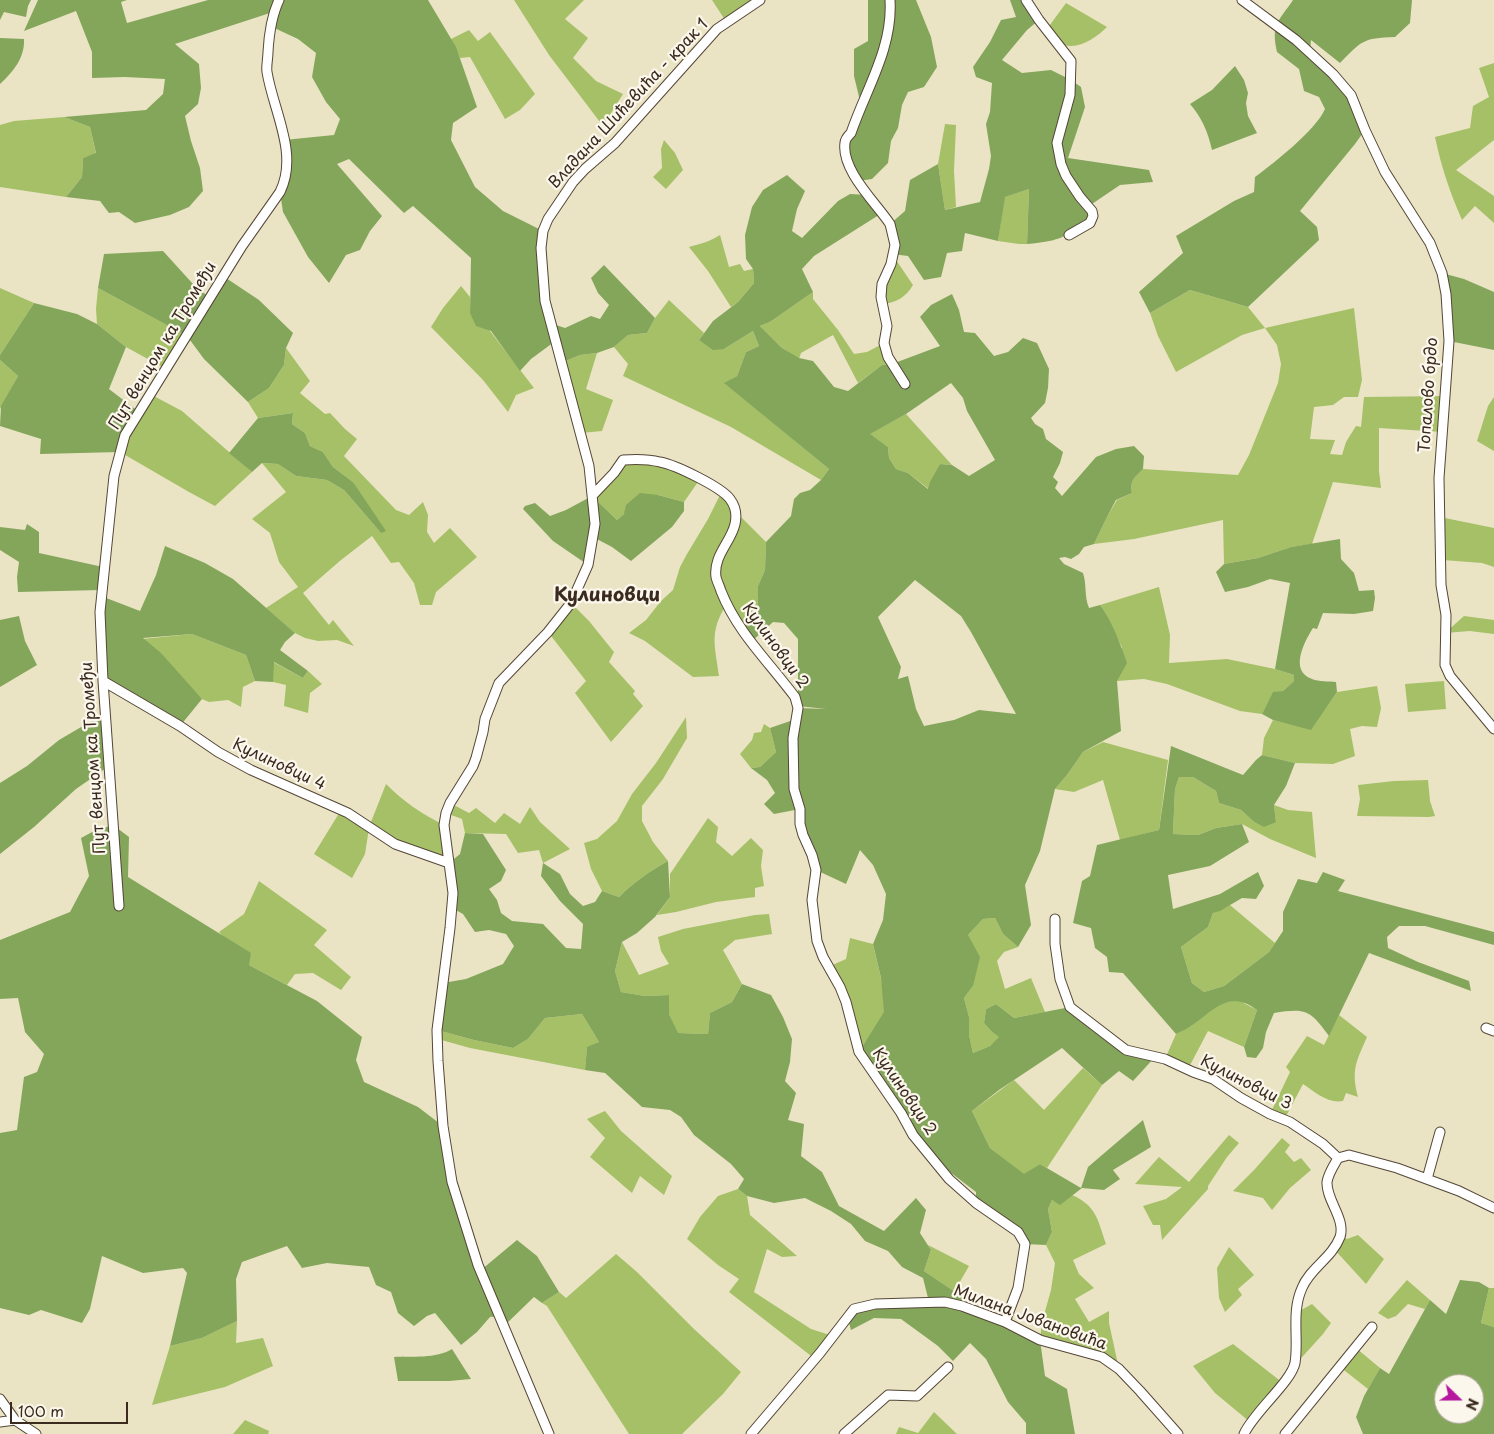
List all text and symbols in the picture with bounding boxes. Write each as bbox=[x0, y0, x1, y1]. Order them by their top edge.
street label: Владана Шићевића - крак 1 bbox=[545, 15, 713, 193]
street label: Пут венцом ка Тромеђи bbox=[105, 259, 221, 433]
street label: Топалово брдо bbox=[1415, 337, 1443, 453]
district label: Кулиновци bbox=[554, 585, 660, 607]
street label: Кулиновци 2 bbox=[737, 599, 813, 693]
street label: Пут венцом ка Тромеђи bbox=[78, 661, 110, 855]
street label: Кулиновци 4 bbox=[229, 735, 329, 795]
street label: Кулиновци 2 bbox=[868, 1045, 940, 1139]
street label: Кулиновци 3 bbox=[1197, 1052, 1295, 1114]
street label: Милана Јовановића bbox=[951, 1281, 1109, 1355]
north arrow bbox=[1434, 1374, 1484, 1424]
scale bar bbox=[12, 1392, 130, 1424]
text: N bbox=[1461, 1395, 1484, 1414]
text: 100 m bbox=[18, 1399, 64, 1422]

